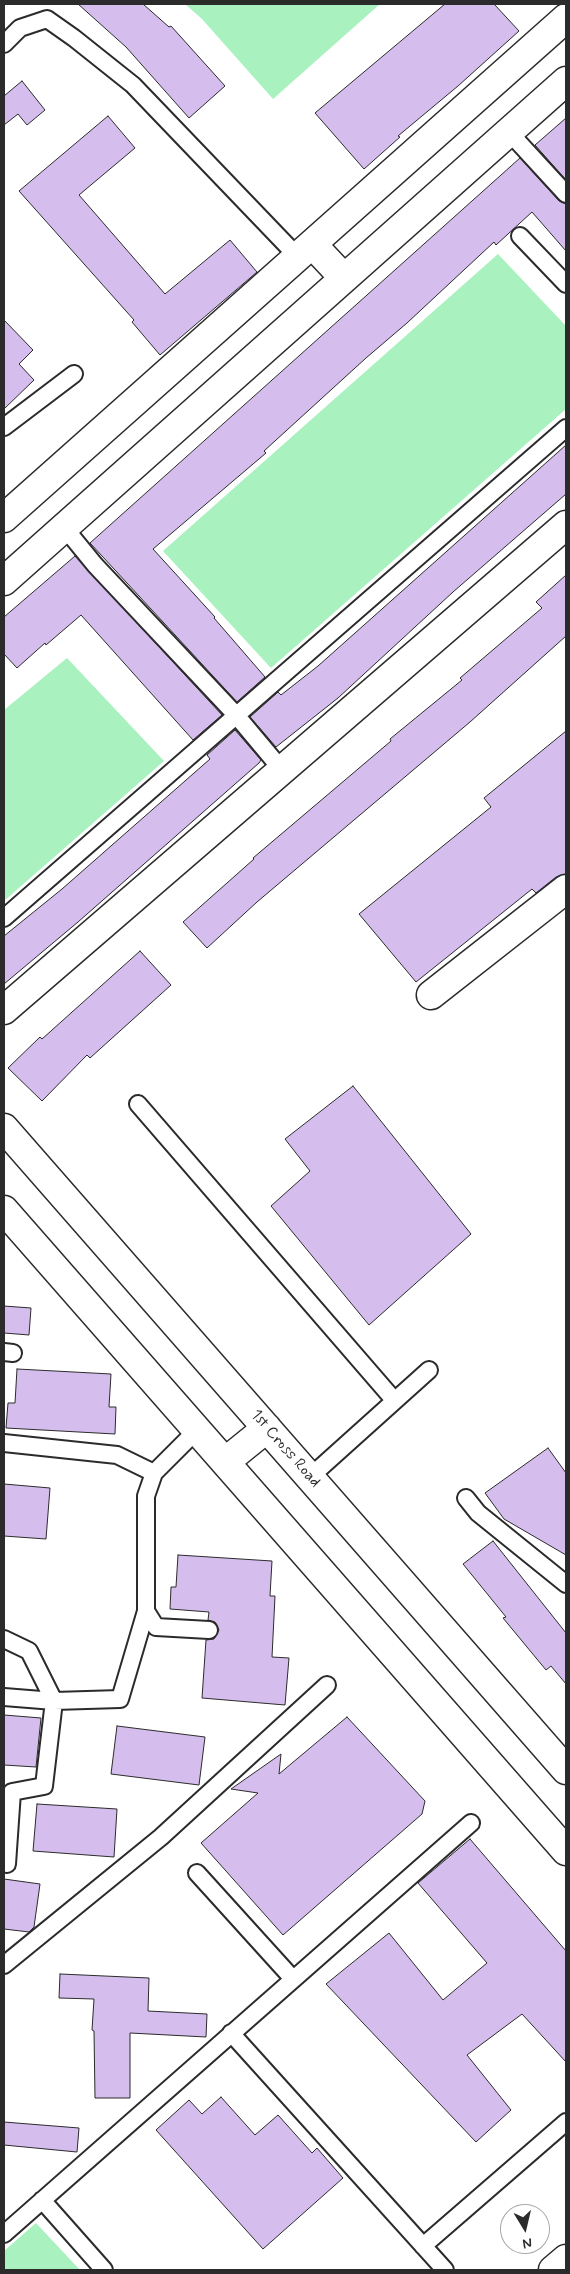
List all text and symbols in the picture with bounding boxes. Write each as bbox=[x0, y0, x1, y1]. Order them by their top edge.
street label: 1st Cross Road bbox=[246, 1406, 324, 1492]
north arrow bbox=[500, 2204, 550, 2254]
text: N bbox=[521, 2233, 533, 2252]

